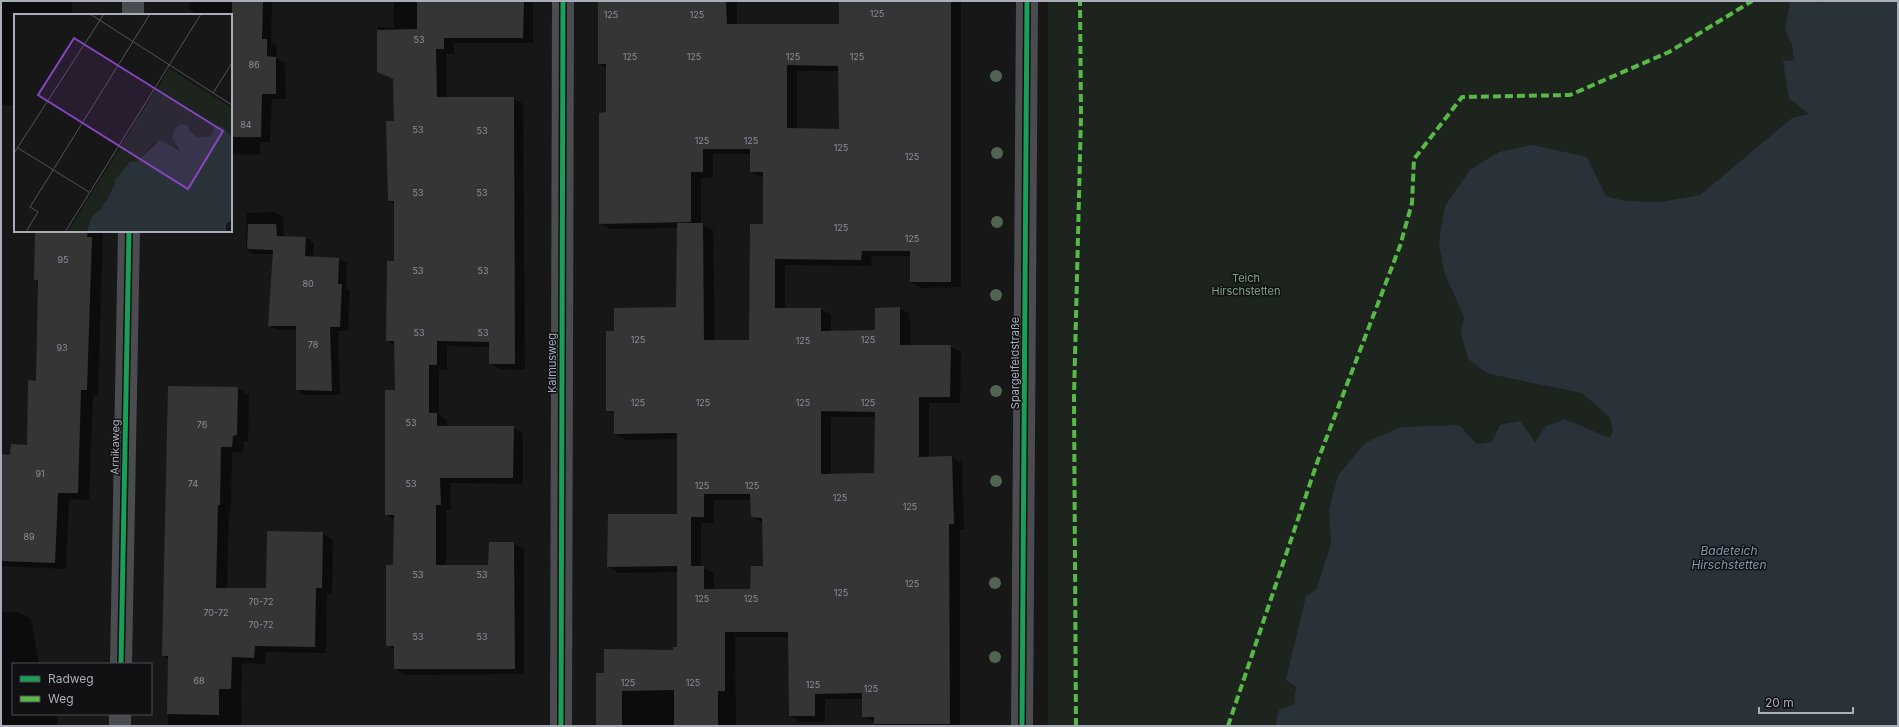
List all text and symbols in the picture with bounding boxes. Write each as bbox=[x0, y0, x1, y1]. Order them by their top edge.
house number: 125 bbox=[870, 8, 884, 19]
house number: 125 bbox=[604, 9, 618, 20]
house number: 125 bbox=[690, 9, 704, 20]
inset map bbox=[14, 14, 232, 232]
house number: 53 bbox=[413, 34, 425, 45]
house number: 125 bbox=[623, 51, 637, 62]
house number: 125 bbox=[687, 51, 701, 62]
house number: 125 bbox=[786, 51, 800, 62]
house number: 125 bbox=[850, 51, 864, 62]
house number: 86 bbox=[248, 59, 260, 70]
house number: 84 bbox=[240, 119, 252, 130]
house number: 53 bbox=[412, 124, 424, 135]
house number: 53 bbox=[476, 125, 488, 136]
house number: 125 bbox=[695, 135, 709, 146]
house number: 125 bbox=[744, 135, 758, 146]
house number: 125 bbox=[834, 142, 848, 153]
house number: 125 bbox=[905, 151, 919, 162]
house number: 53 bbox=[412, 187, 424, 198]
house number: 53 bbox=[476, 187, 488, 198]
house number: 125 bbox=[834, 222, 848, 233]
house number: 125 bbox=[905, 233, 919, 244]
house number: 95 bbox=[57, 254, 69, 265]
house number: 53 bbox=[412, 265, 424, 276]
house number: 53 bbox=[477, 265, 489, 276]
park label: Teich Hirschstetten bbox=[1211, 271, 1281, 298]
house number: 80 bbox=[302, 278, 314, 289]
street label: Spargelfeldstraße bbox=[1008, 317, 1022, 409]
house number: 53 bbox=[413, 327, 425, 338]
house number: 53 bbox=[477, 327, 489, 338]
street label: Kalmusweg bbox=[545, 333, 559, 393]
house number: 125 bbox=[631, 334, 645, 345]
house number: 125 bbox=[861, 334, 875, 345]
house number: 125 bbox=[796, 335, 810, 346]
house number: 78 bbox=[308, 339, 319, 350]
house number: 93 bbox=[56, 342, 68, 353]
house number: 125 bbox=[631, 397, 645, 408]
house number: 125 bbox=[696, 397, 710, 408]
house number: 125 bbox=[796, 397, 810, 408]
house number: 125 bbox=[861, 397, 875, 408]
house number: 53 bbox=[405, 417, 417, 428]
street label: Arnikaweg bbox=[108, 419, 122, 475]
house number: 76 bbox=[197, 419, 208, 430]
house number: 91 bbox=[35, 468, 45, 479]
house number: 74 bbox=[188, 478, 198, 489]
house number: 53 bbox=[405, 478, 417, 489]
house number: 125 bbox=[695, 480, 709, 491]
house number: 125 bbox=[745, 480, 759, 491]
house number: 125 bbox=[833, 492, 847, 503]
house number: 125 bbox=[903, 501, 917, 512]
house number: 89 bbox=[23, 531, 35, 542]
water label: Badeteich Hirschstetten bbox=[1691, 543, 1767, 572]
house number: 53 bbox=[412, 569, 424, 580]
house number: 53 bbox=[476, 569, 488, 580]
house number: 125 bbox=[905, 578, 919, 589]
house number: 125 bbox=[834, 587, 848, 598]
house number: 125 bbox=[695, 593, 709, 604]
house number: 125 bbox=[744, 593, 758, 604]
house number: 70-72 bbox=[248, 596, 274, 607]
house number: 70-72 bbox=[203, 607, 229, 618]
house number: 70-72 bbox=[248, 619, 274, 630]
house number: 53 bbox=[412, 631, 424, 642]
house number: 53 bbox=[476, 631, 488, 642]
legend bbox=[12, 663, 152, 715]
text: Radweg bbox=[48, 671, 94, 686]
house number: 68 bbox=[193, 675, 205, 686]
house number: 125 bbox=[621, 677, 635, 688]
house number: 125 bbox=[686, 677, 700, 688]
house number: 125 bbox=[806, 679, 820, 690]
house number: 125 bbox=[864, 683, 878, 694]
scale bar bbox=[1759, 689, 1853, 715]
text: Weg bbox=[48, 691, 74, 706]
text: 20 m bbox=[1765, 695, 1794, 710]

